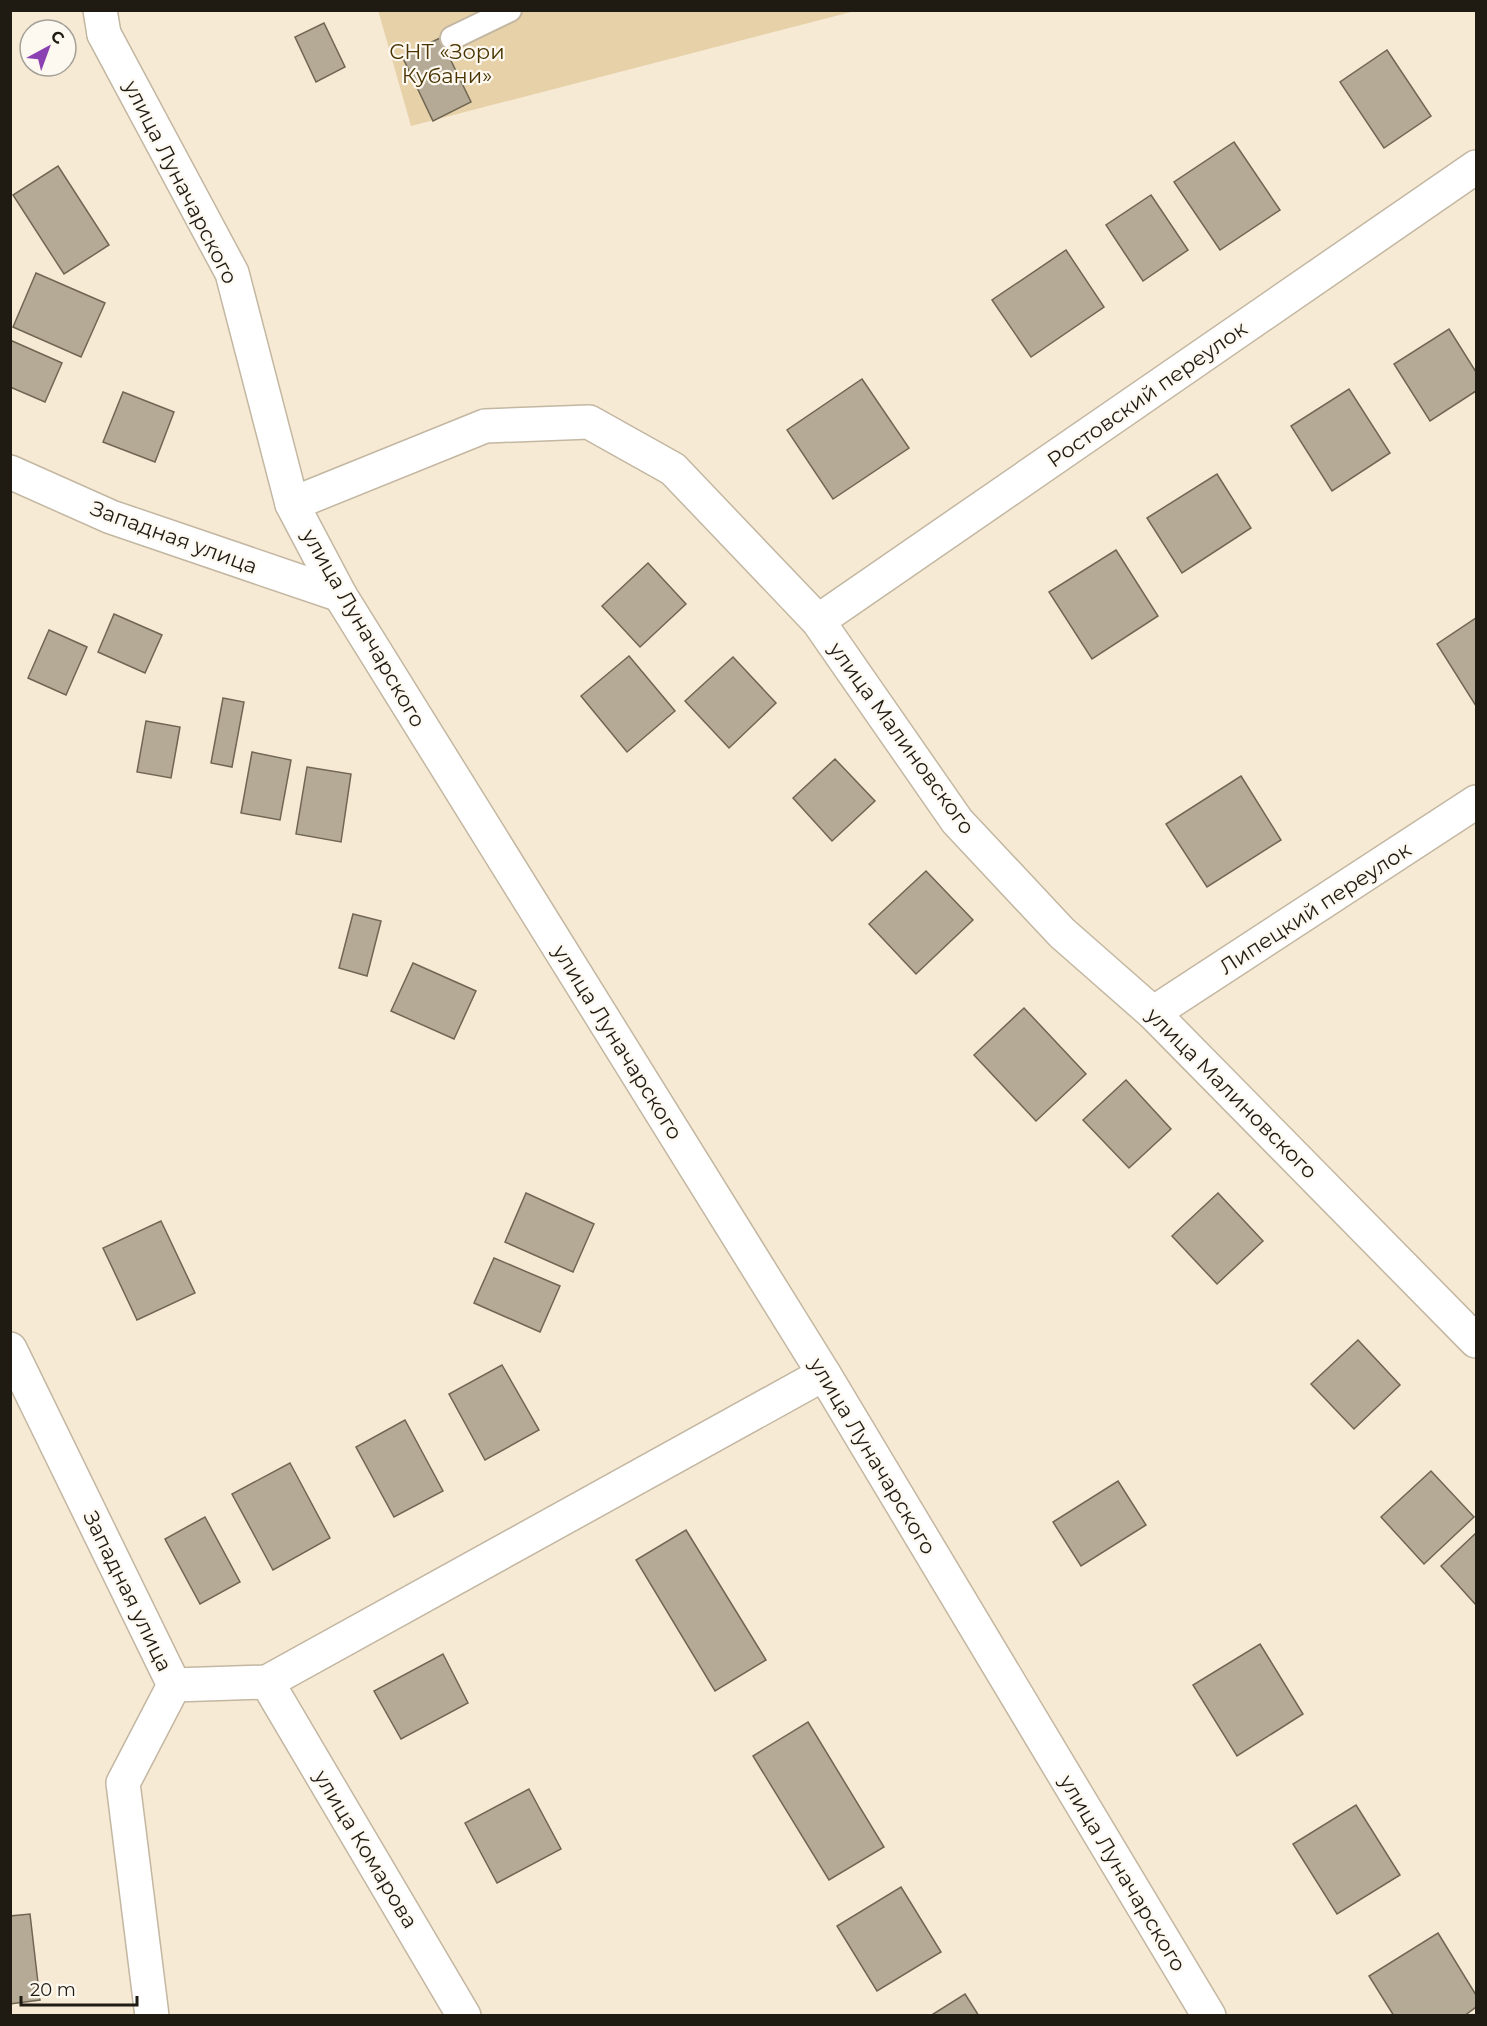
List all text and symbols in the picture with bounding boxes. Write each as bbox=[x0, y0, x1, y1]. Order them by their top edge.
north arrow bbox=[18, 18, 78, 78]
text: С bbox=[47, 26, 68, 48]
park label: СНТ «Зори Кубани» bbox=[389, 39, 505, 88]
street label: улица Луначарского bbox=[118, 75, 243, 288]
street label: Ростовский переулок bbox=[1042, 316, 1252, 472]
street label: Западная улица bbox=[87, 495, 261, 579]
street label: улица Луначарского bbox=[296, 524, 431, 732]
street label: улица Малиновского bbox=[823, 636, 980, 839]
street label: Липецкий переулок bbox=[1215, 837, 1415, 979]
street label: улица Луначарского bbox=[547, 939, 688, 1144]
street label: улица Малиновского bbox=[1141, 1002, 1323, 1184]
street label: улица Луначарского bbox=[804, 1352, 942, 1559]
street label: Западная улица bbox=[78, 1507, 178, 1675]
street label: улица Комарова bbox=[308, 1764, 423, 1933]
street label: улица Луначарского bbox=[1054, 1769, 1192, 1976]
scale bar bbox=[21, 1969, 136, 2007]
text: 20 m bbox=[30, 1979, 76, 2001]

